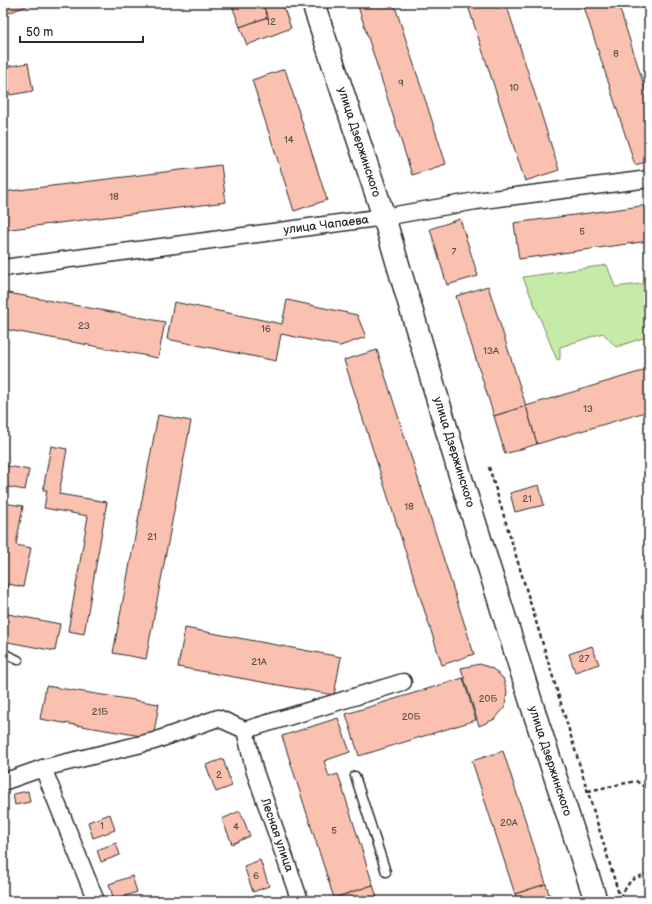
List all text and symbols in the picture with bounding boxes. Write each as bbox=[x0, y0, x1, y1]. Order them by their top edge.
house number: 12 bbox=[266, 16, 276, 28]
scale bar bbox=[20, 18, 143, 44]
text: 50 m bbox=[26, 25, 53, 40]
house number: 8 bbox=[613, 48, 619, 60]
house number: 9 bbox=[398, 77, 404, 89]
house number: 10 bbox=[509, 82, 519, 94]
street label: улица Дзержинского bbox=[334, 85, 384, 199]
house number: 14 bbox=[284, 134, 294, 146]
house number: 18 bbox=[109, 191, 119, 203]
street label: улица Чапаева bbox=[283, 212, 369, 238]
house number: 5 bbox=[579, 226, 585, 238]
house number: 7 bbox=[452, 246, 457, 258]
house number: 23 bbox=[78, 320, 90, 332]
house number: 16 bbox=[261, 323, 271, 335]
house number: 13А bbox=[483, 345, 500, 357]
street label: улица Дзержинского bbox=[430, 395, 478, 509]
house number: 13 bbox=[583, 403, 593, 415]
house number: 21 bbox=[522, 493, 532, 505]
house number: 18 bbox=[404, 501, 414, 513]
house number: 21 bbox=[147, 531, 157, 543]
house number: 27 bbox=[579, 653, 589, 665]
house number: 21А bbox=[251, 656, 268, 668]
house number: 20Б bbox=[479, 693, 497, 705]
street label: улица Дзержинского bbox=[525, 704, 575, 818]
house number: 21Б bbox=[92, 706, 108, 718]
house number: 20Б bbox=[402, 711, 420, 723]
house number: 2 bbox=[216, 769, 222, 781]
street label: Лесная улица bbox=[257, 795, 297, 874]
house number: 20А bbox=[500, 817, 519, 829]
house number: 1 bbox=[100, 820, 104, 832]
house number: 4 bbox=[233, 821, 239, 833]
house number: 5 bbox=[331, 825, 337, 837]
house number: 6 bbox=[253, 870, 259, 882]

